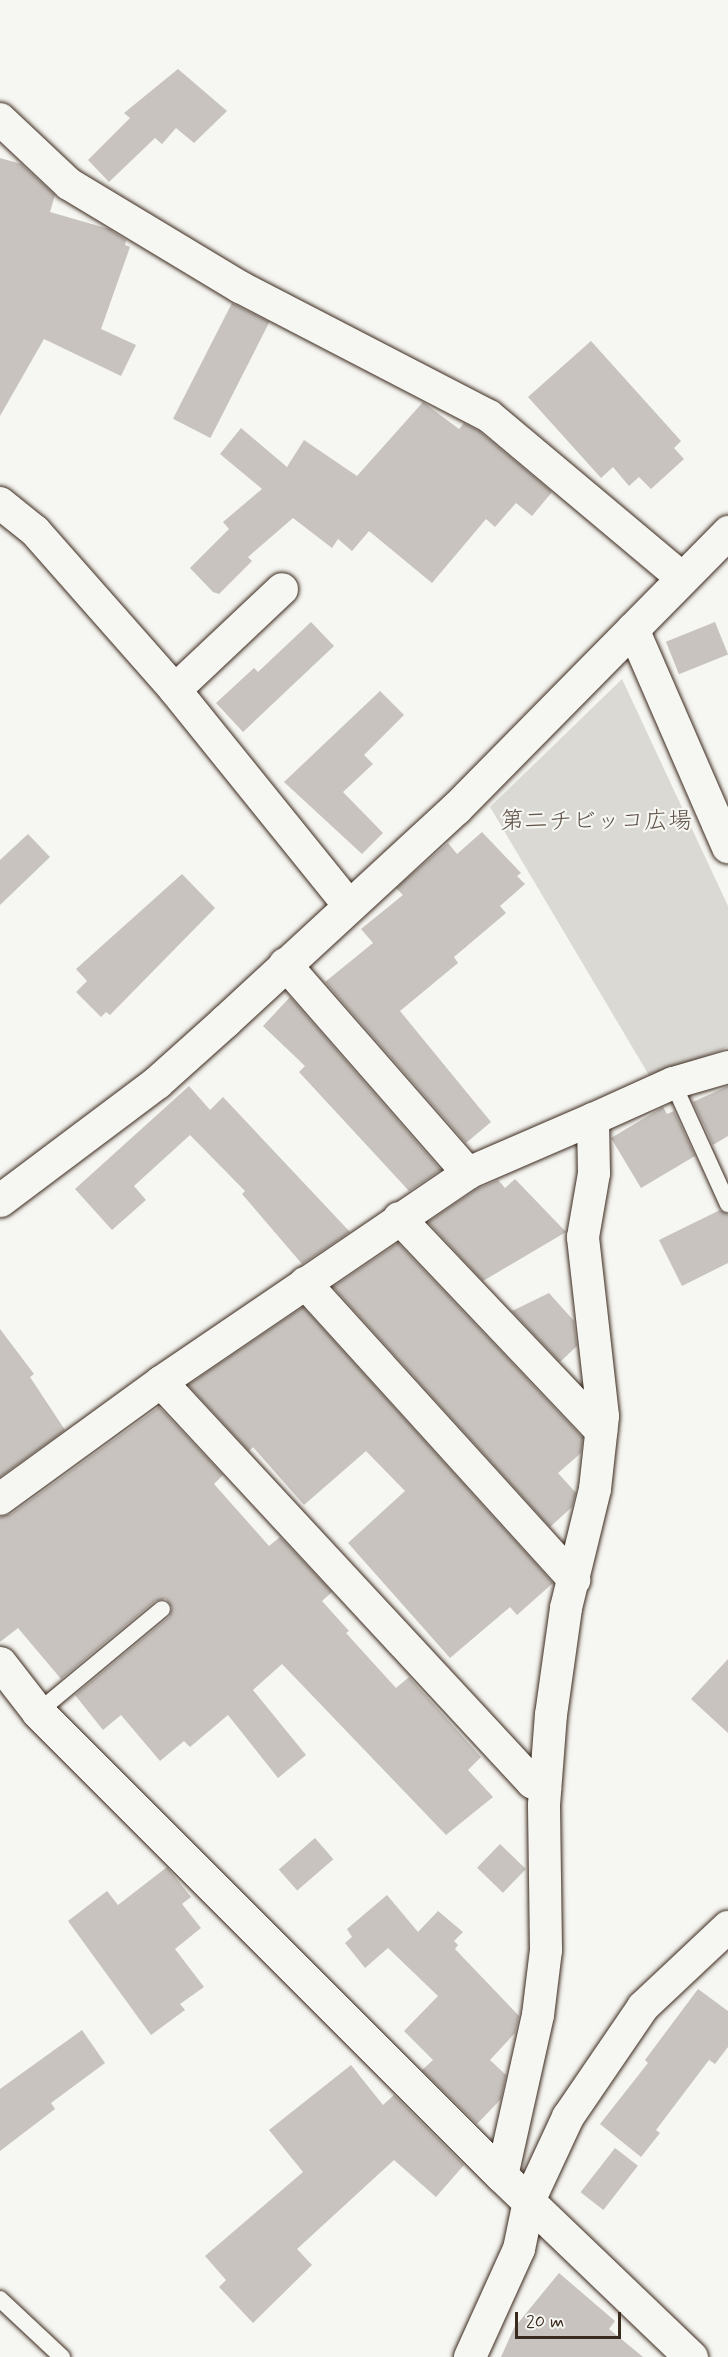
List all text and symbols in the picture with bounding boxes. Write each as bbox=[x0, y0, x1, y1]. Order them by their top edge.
park label: 第二チビッコ広場 bbox=[500, 808, 692, 836]
scale bar bbox=[518, 2300, 624, 2338]
text: 20 m bbox=[526, 2310, 564, 2334]

